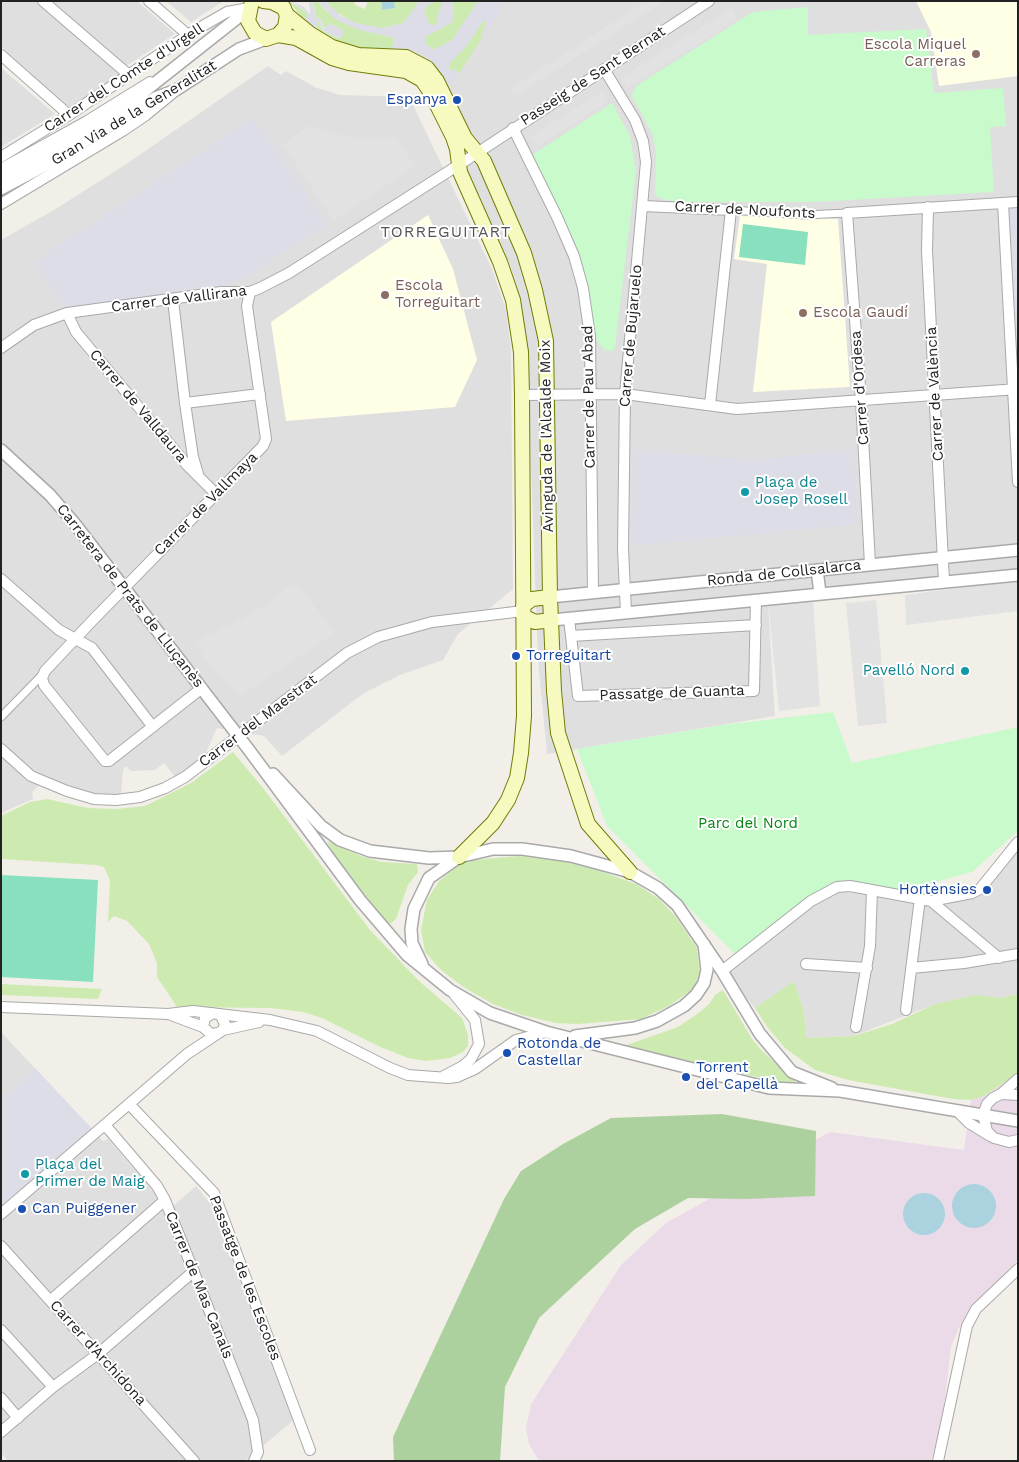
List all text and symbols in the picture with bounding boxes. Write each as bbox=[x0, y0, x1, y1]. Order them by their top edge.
street label: Carrer del Comte d'Urgell bbox=[41, 20, 207, 136]
street label: Passeig de Sant Bernat bbox=[517, 22, 669, 130]
place label: Escola Miquel Carreras bbox=[864, 36, 966, 71]
marker: Escola Miquel Carreras bbox=[970, 48, 982, 60]
street label: Gran Via de la Generalitat bbox=[48, 56, 220, 170]
place label: Espanya bbox=[387, 91, 447, 109]
marker: Espanya bbox=[451, 94, 463, 106]
street label: Carrer de Noufonts bbox=[674, 197, 816, 223]
district label: TORREGUITART bbox=[379, 222, 513, 242]
street label: Carrer de Bujaruelo bbox=[616, 264, 646, 408]
place label: Escola Torreguitart bbox=[395, 277, 480, 312]
street label: Carrer de Vallirana bbox=[110, 282, 248, 316]
marker: Escola Torreguitart bbox=[379, 289, 391, 301]
place label: Escola Gaudí bbox=[813, 304, 908, 322]
marker: Escola Gaudí bbox=[797, 307, 809, 319]
street label: Carrer de Pau Abad bbox=[579, 325, 599, 469]
street label: Carrer de València bbox=[922, 326, 948, 462]
street label: Carrer d'Ordesa bbox=[847, 330, 873, 446]
street label: Avinguda de l'Alcalde Moix bbox=[536, 339, 558, 533]
street label: Carrer de Valldaura bbox=[86, 346, 190, 466]
street label: Carrer de Vallmaya bbox=[151, 449, 261, 559]
place label: Plaça de Josep Rosell bbox=[755, 474, 848, 509]
marker: Plaça de Josep Rosell bbox=[739, 486, 751, 498]
street label: Carretera de Prats de Lluçanès bbox=[53, 501, 207, 691]
street label: Ronda de Collsalarca bbox=[706, 556, 862, 590]
place label: Torreguitart bbox=[526, 647, 611, 665]
marker: Torreguitart bbox=[510, 650, 522, 662]
place label: Pavelló Nord bbox=[863, 662, 955, 680]
marker: Pavelló Nord bbox=[959, 665, 971, 677]
street label: Carrer del Maestrat bbox=[196, 671, 320, 771]
street label: Passatge de Guanta bbox=[599, 681, 745, 705]
park label: Parc del Nord bbox=[698, 815, 798, 833]
place label: Hortènsies bbox=[899, 881, 977, 899]
marker: Hortènsies bbox=[981, 884, 993, 896]
place label: Rotonda de Castellar bbox=[517, 1035, 601, 1070]
marker: Rotonda de Castellar bbox=[501, 1047, 513, 1059]
place label: Torrent del Capellà bbox=[696, 1059, 778, 1094]
marker: Torrent del Capellà bbox=[680, 1071, 692, 1083]
place label: Plaça del Primer de Maig bbox=[35, 1156, 145, 1191]
marker: Plaça del Primer de Maig bbox=[19, 1168, 31, 1180]
street label: Passatge de les Escoles bbox=[205, 1193, 285, 1363]
place label: Can Puiggener bbox=[32, 1200, 136, 1218]
marker: Can Puiggener bbox=[16, 1203, 28, 1215]
street label: Carrer de Mas Canals bbox=[161, 1209, 237, 1361]
street label: Carrer d'Archidona bbox=[46, 1297, 150, 1409]

